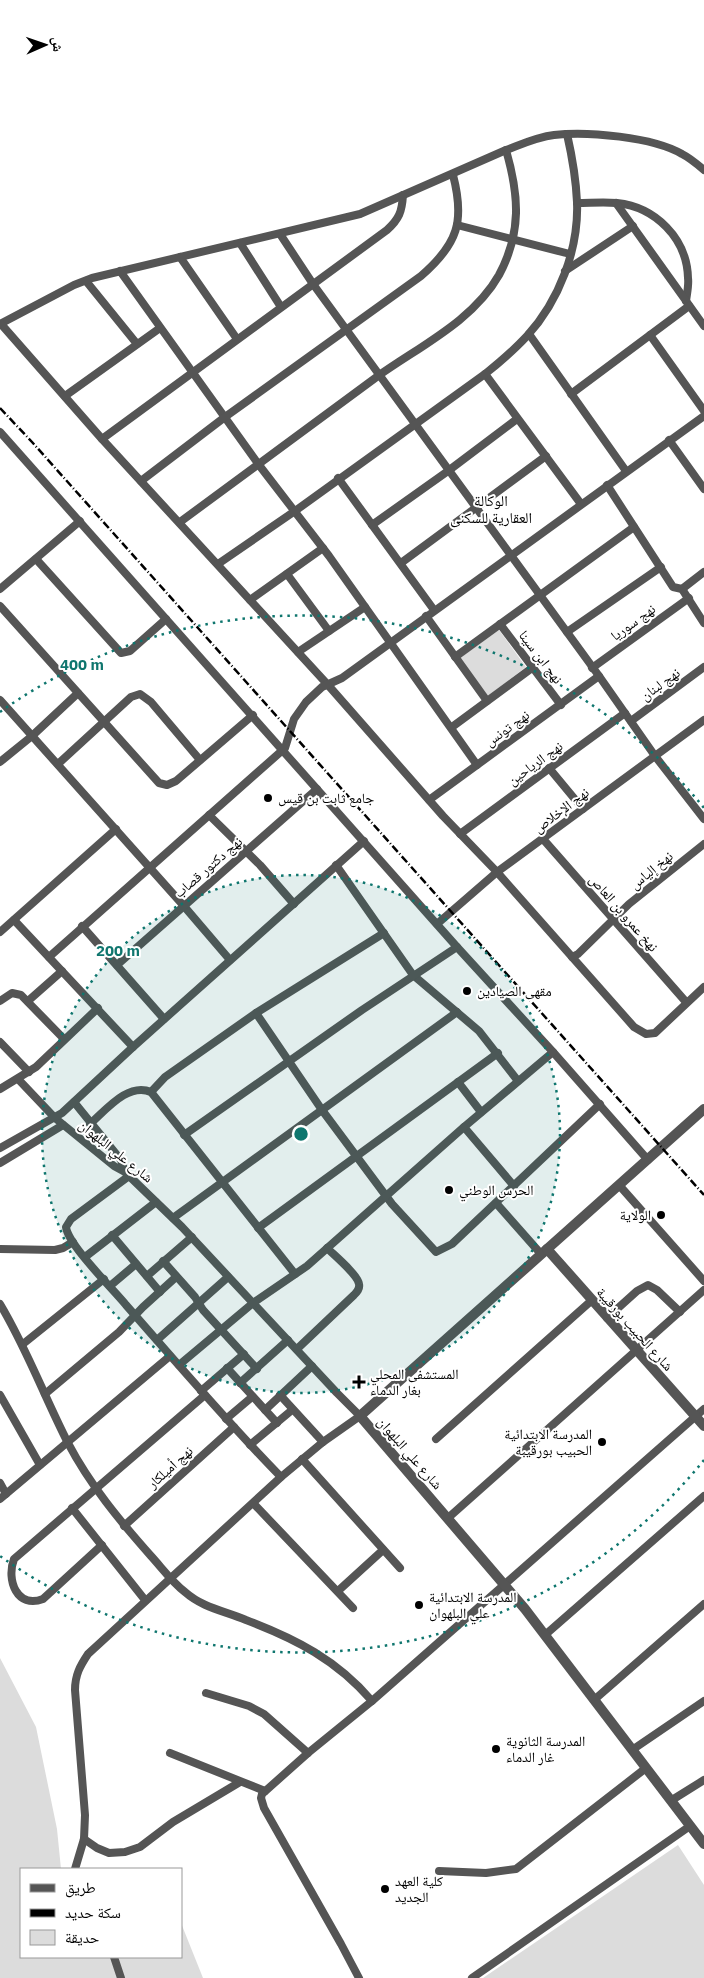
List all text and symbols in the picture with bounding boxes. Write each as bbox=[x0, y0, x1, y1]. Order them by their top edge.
north arrow bbox=[20, 20, 70, 70]
text: ش bbox=[49, 37, 67, 52]
district label: الوكالة العقارية للسكنى bbox=[450, 491, 532, 528]
street label: نهج سوريا bbox=[607, 600, 660, 645]
street label: نهج ابن سينا bbox=[514, 627, 567, 688]
text: 400 m bbox=[60, 655, 104, 674]
street label: نهج لبنان bbox=[637, 663, 684, 705]
street label: نهج تونس bbox=[481, 706, 534, 751]
street label: نهج الرياحين bbox=[504, 737, 567, 790]
street label: نهج الإخلاص bbox=[530, 783, 593, 838]
place label: جامع ثابت بن قیس bbox=[278, 789, 374, 808]
marker: جامع ثابت بن قیس bbox=[262, 792, 274, 804]
street label: نهج دكتور قصاب bbox=[170, 832, 247, 902]
street label: نهخ إلياس bbox=[626, 847, 677, 894]
street label: نهخ عمرو بن العاص bbox=[585, 871, 663, 956]
text: 200 m bbox=[96, 941, 140, 960]
place label: مقهى الصيادين bbox=[477, 982, 552, 1000]
marker: مقهى الصيادين bbox=[461, 985, 473, 997]
street label: شارع علي البلهوان bbox=[74, 1115, 157, 1188]
centre of rings bbox=[292, 1125, 310, 1143]
place label: الحرس الوطني bbox=[459, 1181, 534, 1202]
marker: الحرس الوطني bbox=[443, 1184, 455, 1196]
place label: الولاية bbox=[620, 1206, 651, 1224]
marker: الولاية bbox=[655, 1209, 667, 1221]
street label: شارع الحبيب بورقيبة bbox=[592, 1283, 677, 1375]
place label: المستشفى المحلي بغار الدماء bbox=[370, 1365, 458, 1399]
marker: المستشفى المحلي بغار الدماء bbox=[352, 1375, 366, 1389]
street label: شارع علي البلهوان bbox=[372, 1413, 447, 1495]
place label: المدرسة الابتدائية الحبيب بورقيبة bbox=[504, 1425, 592, 1459]
marker: المدرسة الابتدائية الحبيب بورقيبة bbox=[596, 1436, 608, 1448]
street label: نهج أميلكار bbox=[143, 1442, 197, 1494]
place label: المدرسة الابتدائية علي البلهوان bbox=[429, 1588, 517, 1625]
marker: المدرسة الابتدائية علي البلهوان bbox=[413, 1599, 425, 1611]
place label: المدرسة الثانوية غار الدماء bbox=[506, 1732, 585, 1766]
marker: المدرسة الثانوية غار الدماء bbox=[490, 1743, 502, 1755]
legend bbox=[20, 1868, 182, 1958]
place label: كلية العهد الجديد bbox=[395, 1872, 443, 1906]
text: طريق bbox=[65, 1878, 96, 1898]
marker: كلية العهد الجديد bbox=[379, 1883, 391, 1895]
text: سكة حديد bbox=[65, 1903, 121, 1922]
text: حديقة bbox=[65, 1928, 100, 1947]

